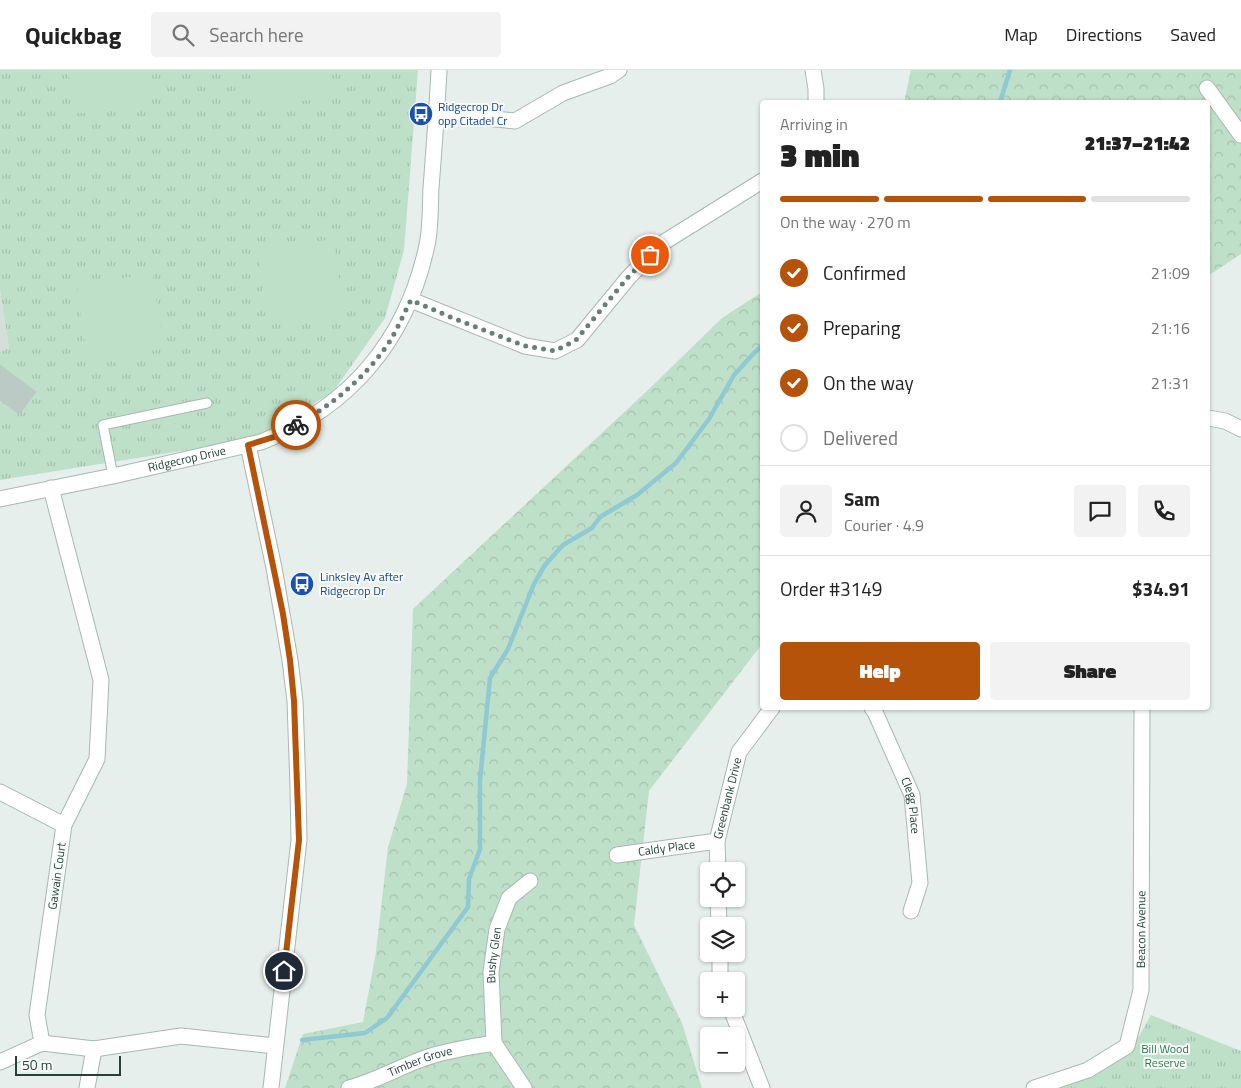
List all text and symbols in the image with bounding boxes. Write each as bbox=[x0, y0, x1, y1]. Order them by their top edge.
search box bbox=[151, 12, 501, 57]
text: Quickbag bbox=[25, 17, 121, 53]
text: Search here bbox=[209, 20, 304, 49]
icon: search bbox=[169, 21, 197, 49]
text: Map bbox=[1004, 21, 1038, 48]
text: Directions bbox=[1066, 21, 1142, 48]
text: Saved bbox=[1170, 21, 1216, 48]
place label: Ridgecrop Dr opp Citadel Cr bbox=[438, 97, 507, 130]
bus stop icon: Ridgecrop Dr opp Citadel Cr bbox=[408, 101, 434, 127]
text: Arriving in bbox=[780, 112, 848, 136]
text: 21:37–21:42 bbox=[1085, 128, 1190, 157]
text: 3 min bbox=[780, 131, 860, 179]
text: On the way · 270 m bbox=[780, 210, 911, 234]
pin bbox=[629, 234, 671, 276]
icon: bag bbox=[636, 241, 664, 269]
text: Confirmed bbox=[823, 258, 906, 287]
icon: check bbox=[780, 259, 808, 287]
text: 21:09 bbox=[1151, 261, 1190, 285]
text: Preparing bbox=[823, 313, 900, 342]
icon: check bbox=[780, 314, 808, 342]
text: 21:16 bbox=[1151, 316, 1190, 340]
text: On the way bbox=[823, 368, 914, 397]
icon: check bbox=[780, 369, 808, 397]
text: 21:31 bbox=[1151, 371, 1190, 395]
courier bbox=[271, 400, 321, 450]
icon: bike bbox=[282, 411, 310, 439]
text: Delivered bbox=[823, 423, 898, 452]
street label: Ridgecrop Drive bbox=[146, 440, 228, 477]
text: Sam bbox=[844, 484, 880, 513]
button: person bbox=[780, 485, 832, 537]
button: chat bbox=[1074, 485, 1126, 537]
button: phone bbox=[1138, 485, 1190, 537]
text: Courier · 4.9 bbox=[844, 513, 924, 537]
place label: Linksley Av after Ridgecrop Dr bbox=[320, 567, 403, 600]
bus stop icon: Linksley Av after Ridgecrop Dr bbox=[289, 571, 315, 597]
text: Order #3149 bbox=[780, 574, 882, 603]
text: $34.91 bbox=[1132, 574, 1190, 603]
button: Help bbox=[780, 642, 980, 700]
button: Share bbox=[990, 642, 1190, 700]
street label: Greenbank Drive bbox=[708, 755, 746, 841]
street label: Clegg Place bbox=[896, 774, 925, 835]
street label: Caldy Place bbox=[637, 834, 696, 861]
street label: Gawain Court bbox=[42, 840, 71, 911]
map controls bbox=[700, 862, 745, 1072]
button: locate bbox=[700, 862, 745, 907]
street label: Beacon Avenue bbox=[1131, 891, 1150, 968]
button: layers bbox=[700, 917, 745, 962]
street label: Bushy Glen bbox=[481, 926, 506, 984]
pin bbox=[263, 950, 305, 992]
icon: home bbox=[270, 957, 298, 985]
button: + bbox=[700, 972, 745, 1017]
button: − bbox=[700, 1027, 745, 1072]
park label: Bill Wood Reserve bbox=[1141, 1039, 1189, 1072]
street label: Timber Grove bbox=[384, 1041, 454, 1081]
scale bar bbox=[15, 1053, 121, 1076]
text: 50 m bbox=[22, 1054, 52, 1075]

